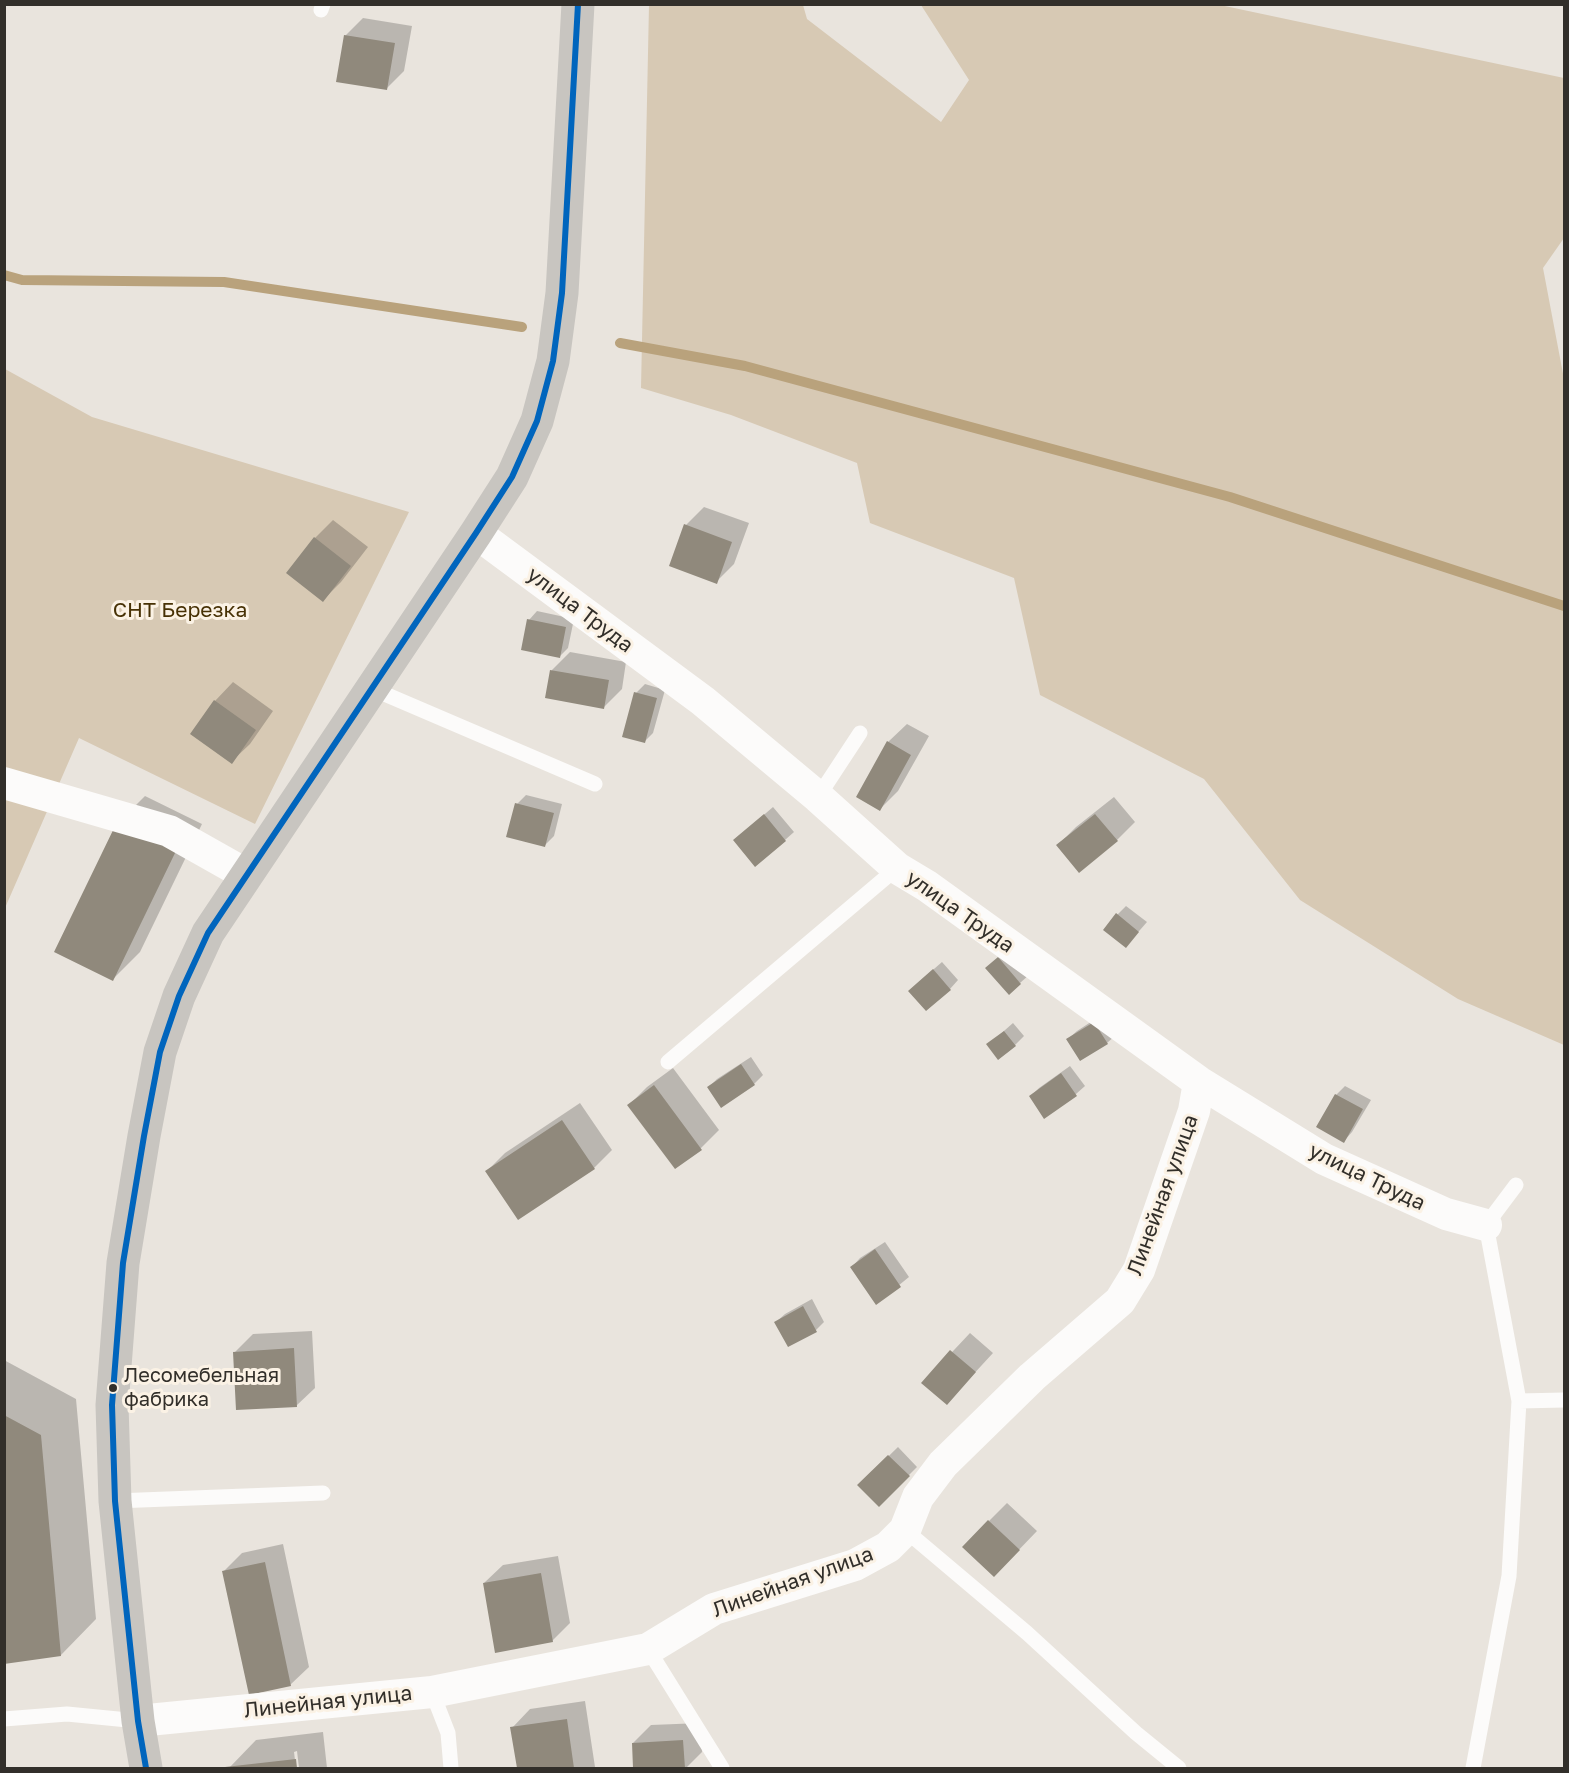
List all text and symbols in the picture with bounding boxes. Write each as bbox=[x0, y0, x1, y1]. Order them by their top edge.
street label: улица Труда bbox=[522, 562, 638, 658]
park label: СНТ Березка bbox=[113, 597, 247, 623]
street label: улица Труда bbox=[901, 865, 1019, 959]
street label: Линейная улица bbox=[1122, 1111, 1204, 1279]
street label: улица Труда bbox=[1305, 1138, 1429, 1216]
place label: Лесомебельная фабрика bbox=[124, 1364, 279, 1411]
marker: Лесомебельная фабрика bbox=[107, 1382, 119, 1394]
street label: Линейная улица bbox=[709, 1541, 877, 1623]
street label: Линейная улица bbox=[243, 1681, 413, 1723]

